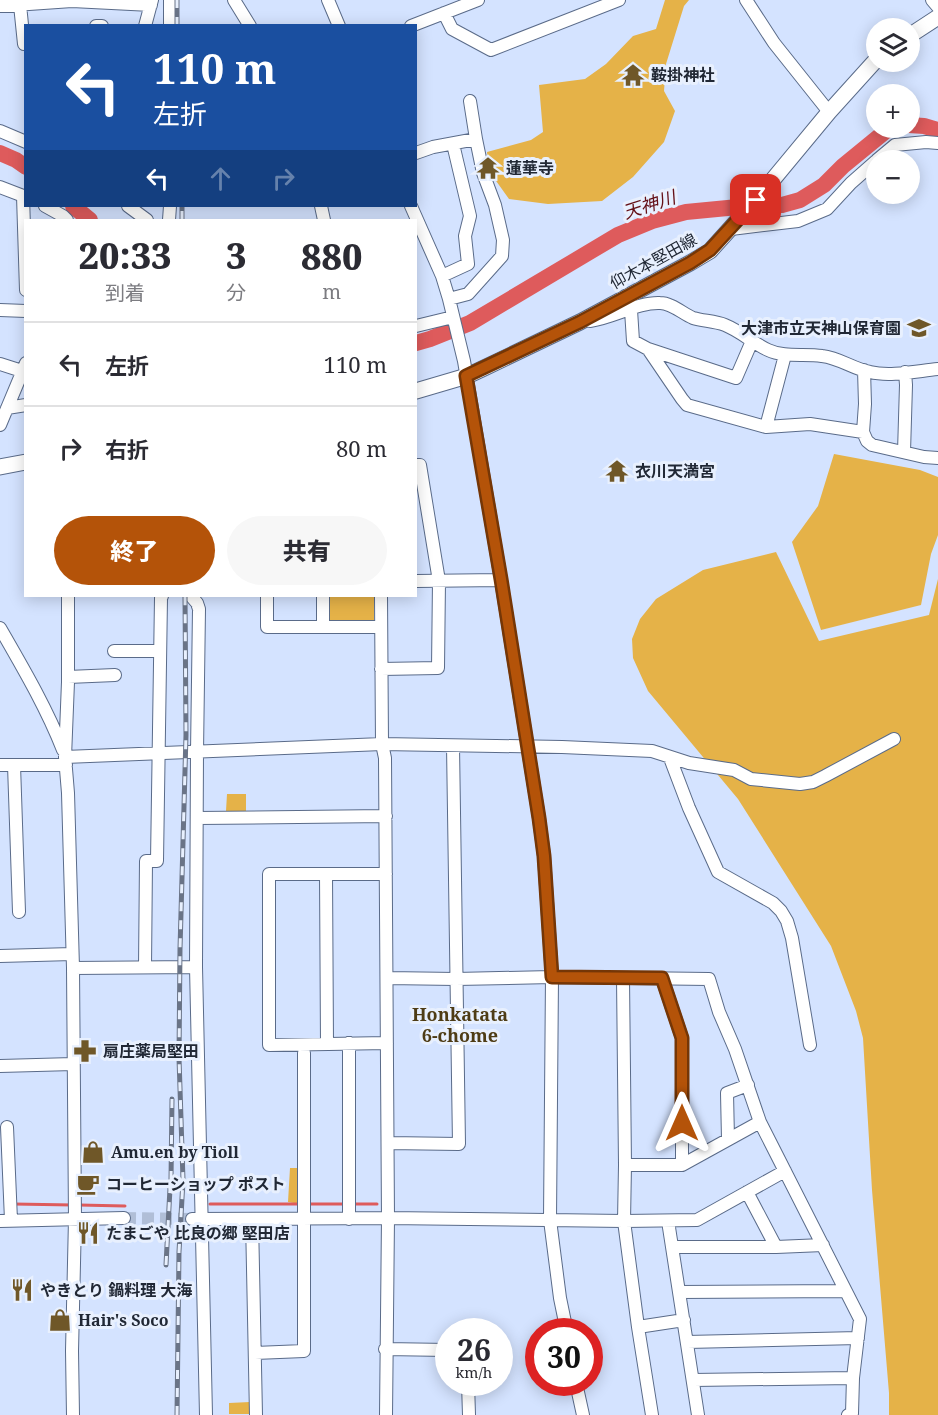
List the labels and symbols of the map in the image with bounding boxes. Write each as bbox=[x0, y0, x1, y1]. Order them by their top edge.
temple icon: 鞍掛神社 bbox=[620, 62, 646, 88]
place label: 鞍掛神社 bbox=[651, 64, 715, 86]
temple icon: 蓮華寺 bbox=[475, 155, 501, 181]
place label: 蓮華寺 bbox=[506, 157, 554, 179]
pin bbox=[730, 174, 781, 225]
water label: 天神川 bbox=[620, 184, 680, 224]
street label: 仰木本堅田線 bbox=[606, 228, 700, 294]
school or university icon: 大津市立天神山保育園 bbox=[906, 315, 932, 341]
place label: 大津市立天神山保育園 bbox=[741, 317, 901, 339]
temple icon: 衣川天満宮 bbox=[604, 458, 630, 484]
place label: 衣川天満宮 bbox=[635, 460, 715, 482]
district label: Honkatata 6-chome bbox=[412, 1002, 508, 1047]
pharmacy icon: 扇庄薬局堅田 bbox=[72, 1038, 98, 1064]
place label: 扇庄薬局堅田 bbox=[103, 1040, 199, 1062]
position arrow bbox=[650, 1091, 714, 1155]
shop icon: Amu.en by Tioll bbox=[80, 1139, 106, 1165]
place label: Amu.en by Tioll bbox=[111, 1141, 239, 1163]
cafe icon: コーヒーショップ ポスト bbox=[75, 1171, 101, 1197]
place label: コーヒーショップ ポスト bbox=[106, 1173, 286, 1195]
restaurant icon: たまごや 比良の郷 堅田店 bbox=[75, 1220, 101, 1246]
place label: たまごや 比良の郷 堅田店 bbox=[106, 1222, 290, 1244]
restaurant icon: やきとり 鍋料理 大海 bbox=[9, 1277, 35, 1303]
place label: やきとり 鍋料理 大海 bbox=[40, 1279, 192, 1301]
shop icon: Hair's Soco bbox=[47, 1307, 73, 1333]
place label: Hair's Soco bbox=[78, 1309, 169, 1331]
speed limit sign: 30 bbox=[525, 1318, 603, 1396]

